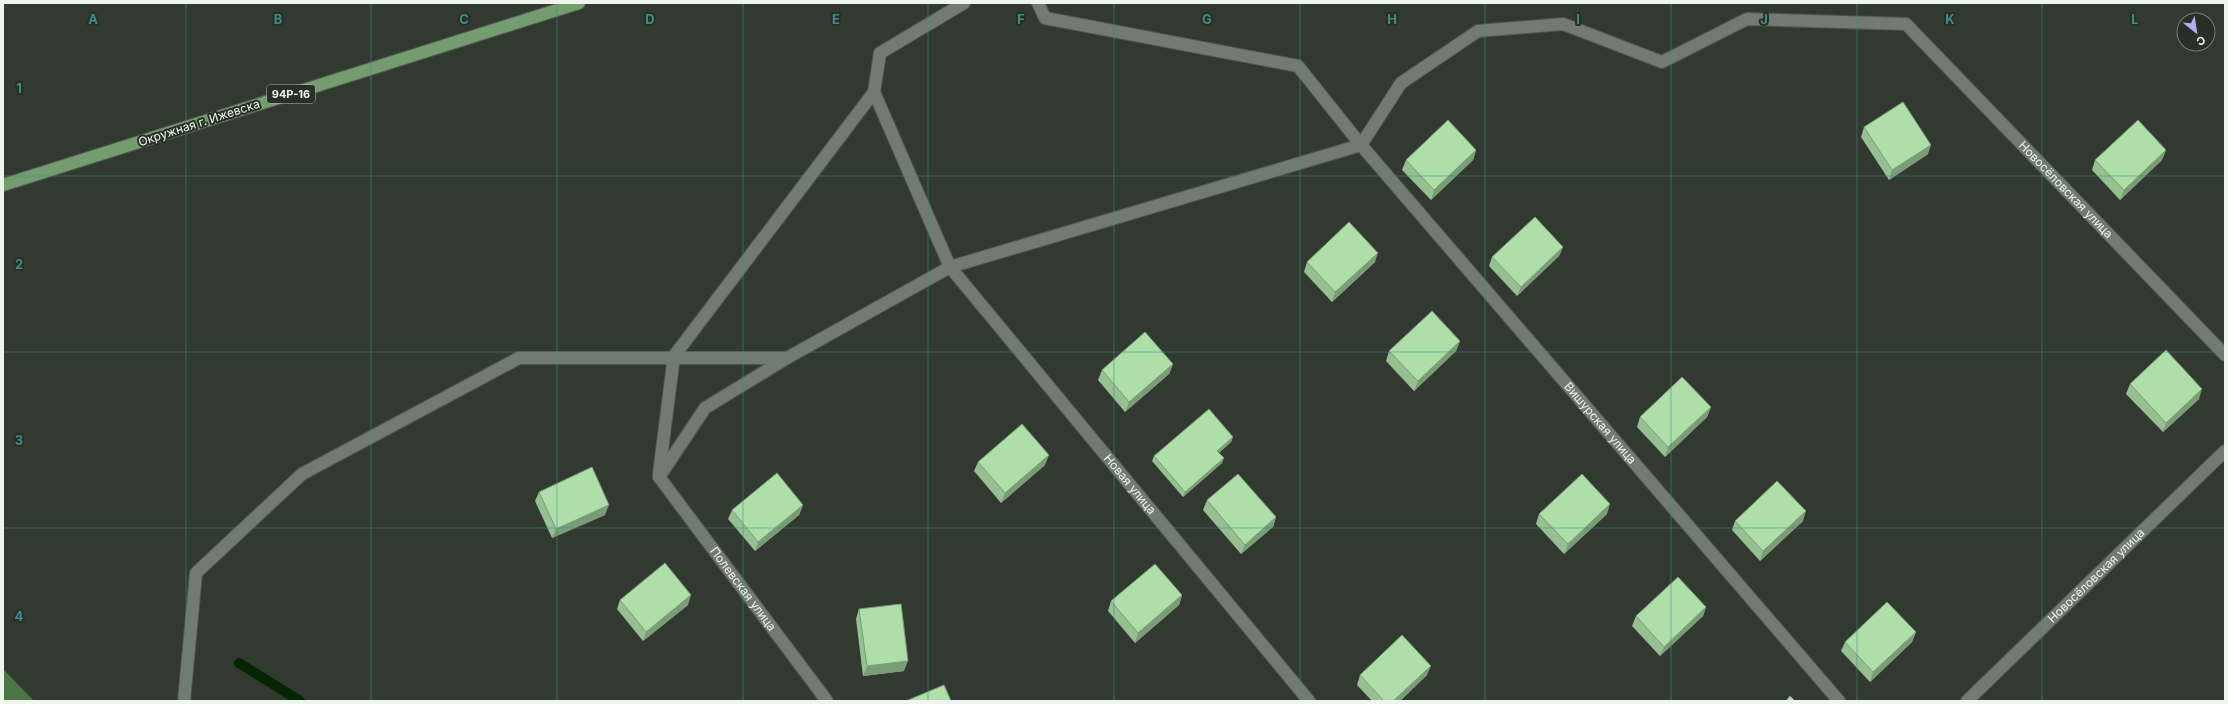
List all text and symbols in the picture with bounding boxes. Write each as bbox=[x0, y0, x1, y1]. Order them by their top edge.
text: A bbox=[88, 11, 98, 27]
text: B bbox=[274, 11, 283, 27]
text: C bbox=[459, 11, 469, 27]
text: D bbox=[645, 11, 655, 27]
text: E bbox=[832, 11, 840, 27]
text: F bbox=[1017, 11, 1025, 27]
text: G bbox=[1202, 11, 1212, 27]
text: H bbox=[1387, 11, 1397, 27]
text: I bbox=[1576, 11, 1580, 27]
text: J bbox=[1760, 11, 1768, 27]
text: K bbox=[1945, 11, 1955, 27]
text: L bbox=[2131, 11, 2139, 27]
north arrow bbox=[2176, 12, 2216, 52]
text: С bbox=[2194, 33, 2208, 49]
text: 1 bbox=[16, 80, 22, 96]
road number: 94Р-16 bbox=[267, 85, 315, 103]
street label: Окружная г. Ижевска bbox=[136, 96, 261, 149]
street label: Новосёловская улица bbox=[2016, 138, 2116, 241]
text: 2 bbox=[15, 256, 23, 272]
street label: Вишурская улица bbox=[1561, 379, 1640, 467]
text: 3 bbox=[15, 432, 23, 448]
street label: Новая улица bbox=[1101, 451, 1159, 517]
street label: Новосёловская улица bbox=[2044, 525, 2148, 626]
street label: Полевская улица bbox=[707, 544, 780, 634]
text: 4 bbox=[15, 608, 24, 624]

